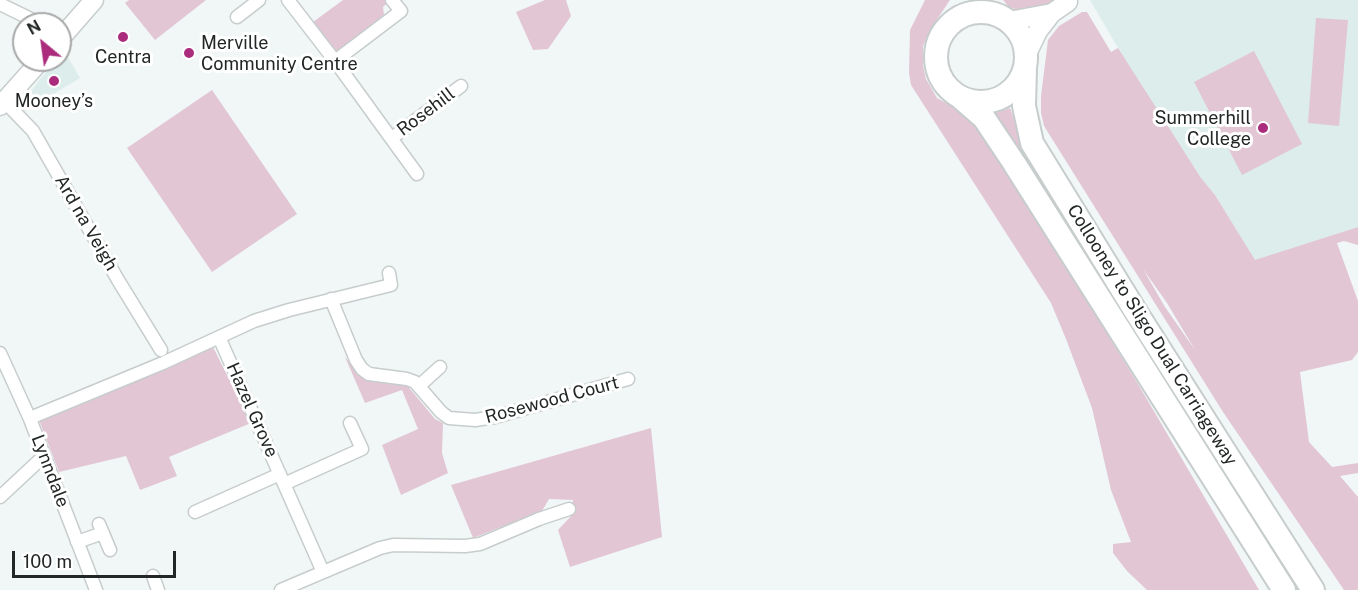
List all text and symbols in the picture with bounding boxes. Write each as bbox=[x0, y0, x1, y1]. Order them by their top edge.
north arrow bbox=[12, 12, 72, 72]
text: N bbox=[24, 16, 44, 39]
marker: Centra bbox=[116, 30, 130, 44]
place label: Merville Community Centre bbox=[201, 32, 358, 74]
place label: Centra bbox=[95, 46, 151, 68]
marker: Merville Community Centre bbox=[182, 46, 196, 60]
marker: Mooney’s bbox=[47, 74, 61, 88]
street label: Rosehill bbox=[393, 83, 459, 141]
place label: Mooney’s bbox=[15, 90, 93, 112]
place label: Summerhill College bbox=[1154, 107, 1251, 150]
marker: Summerhill College bbox=[1256, 121, 1270, 135]
street label: Ard na Veigh bbox=[50, 171, 122, 275]
street label: Collooney to Sligo Dual Carriageway bbox=[1062, 201, 1242, 469]
street label: Hazel Grove bbox=[222, 359, 282, 461]
street label: Rosewood Court bbox=[483, 372, 621, 428]
street label: Lynndale bbox=[26, 432, 74, 510]
scale bar bbox=[15, 539, 178, 577]
text: 100 m bbox=[23, 551, 72, 572]

